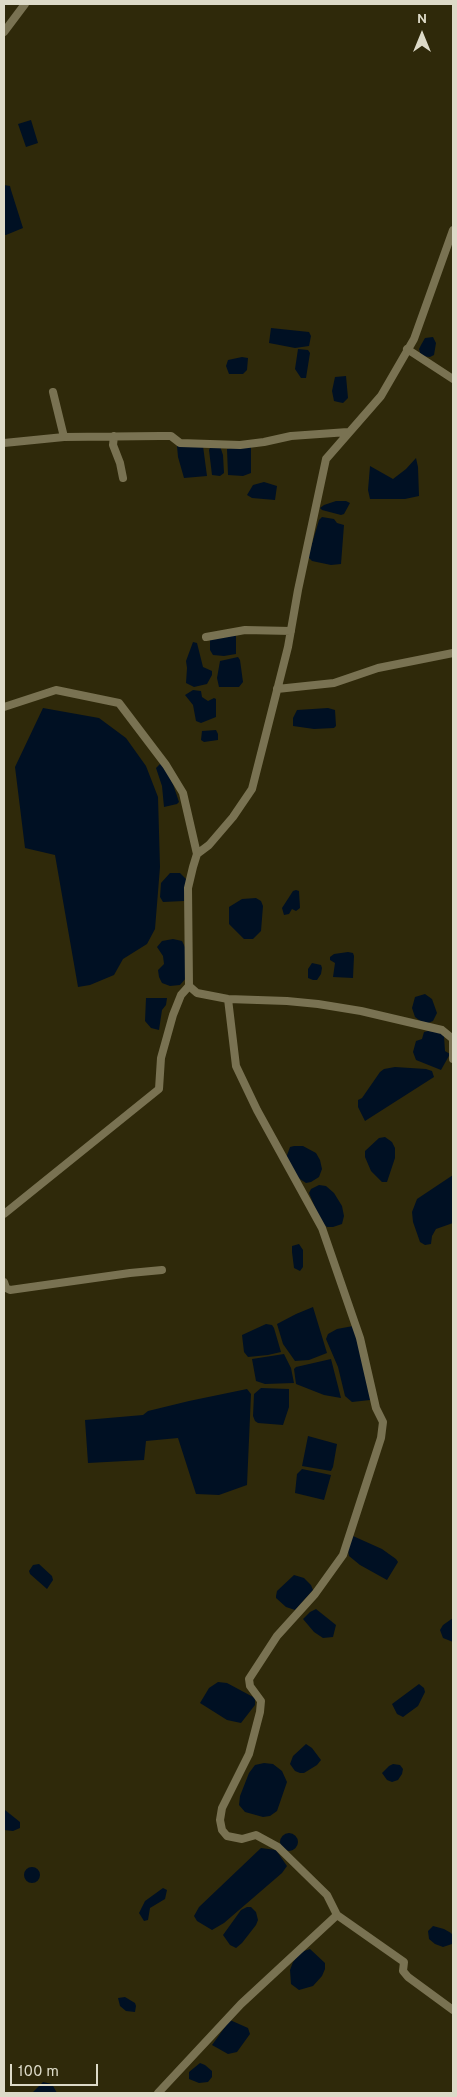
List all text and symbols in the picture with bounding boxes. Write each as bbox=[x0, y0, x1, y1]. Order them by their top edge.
north arrow bbox=[397, 10, 447, 60]
text: N bbox=[417, 11, 427, 28]
scale bar bbox=[12, 2054, 100, 2086]
text: 100 m bbox=[18, 2063, 59, 2082]

